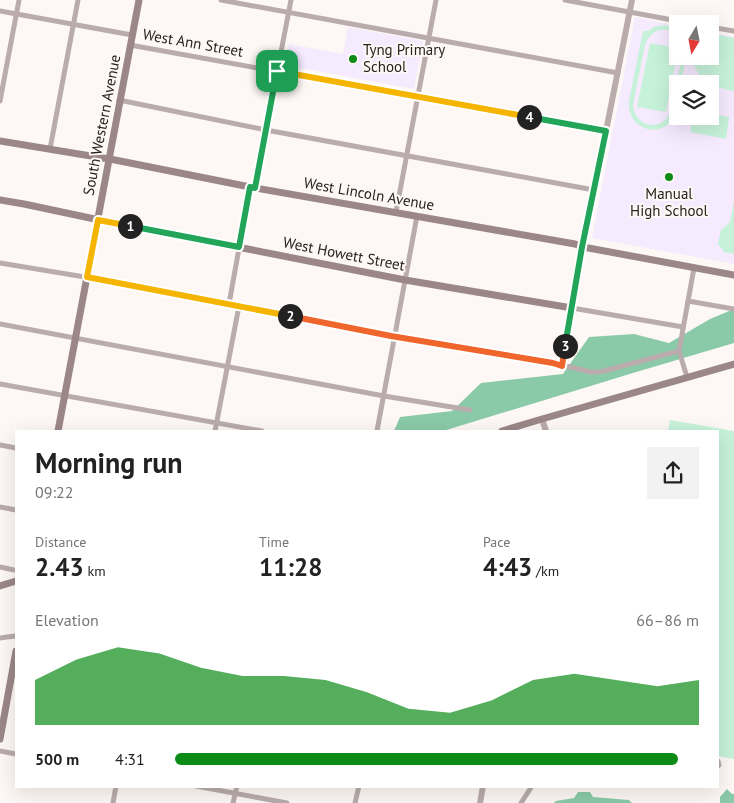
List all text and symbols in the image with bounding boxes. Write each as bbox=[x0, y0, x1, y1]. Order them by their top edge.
north arrow bbox=[669, 15, 719, 65]
map controls bbox=[669, 15, 719, 125]
street label: West Ann Street bbox=[141, 24, 245, 61]
place label: Tyng Primary School bbox=[363, 40, 445, 76]
pin bbox=[256, 50, 298, 92]
street label: South Western Avenue bbox=[79, 53, 124, 197]
marker: Tyng Primary School bbox=[347, 53, 359, 65]
icon: arrive bbox=[263, 57, 291, 85]
button: layers bbox=[669, 75, 719, 125]
pin: 4 bbox=[516, 104, 542, 130]
text: 4 bbox=[526, 108, 533, 126]
marker: Manual High School bbox=[663, 171, 675, 183]
street label: West Lincoln Avenue bbox=[302, 173, 436, 214]
place label: Manual High School bbox=[630, 184, 708, 220]
pin: 1 bbox=[118, 214, 142, 238]
text: 1 bbox=[127, 217, 134, 235]
street label: West Howett Street bbox=[282, 232, 407, 275]
pin: 2 bbox=[278, 304, 302, 328]
text: 2 bbox=[287, 307, 294, 325]
pin: 3 bbox=[552, 334, 578, 358]
text: 3 bbox=[562, 337, 569, 355]
text: Morning run bbox=[35, 444, 183, 481]
button: share bbox=[647, 447, 699, 499]
text: 09:22 bbox=[35, 482, 73, 502]
text: Distance bbox=[35, 533, 86, 551]
text: Time bbox=[259, 533, 289, 551]
text: Pace bbox=[483, 533, 510, 551]
text: 2.43 bbox=[35, 551, 84, 583]
text: 11:28 bbox=[259, 551, 322, 583]
text: 4:43 bbox=[483, 551, 532, 583]
text: km bbox=[84, 562, 106, 580]
text: /km bbox=[532, 562, 559, 580]
text: Elevation bbox=[35, 610, 99, 630]
text: 66–86 m bbox=[636, 610, 699, 630]
text: 500 m bbox=[35, 749, 79, 769]
text: 4:31 bbox=[115, 749, 145, 769]

